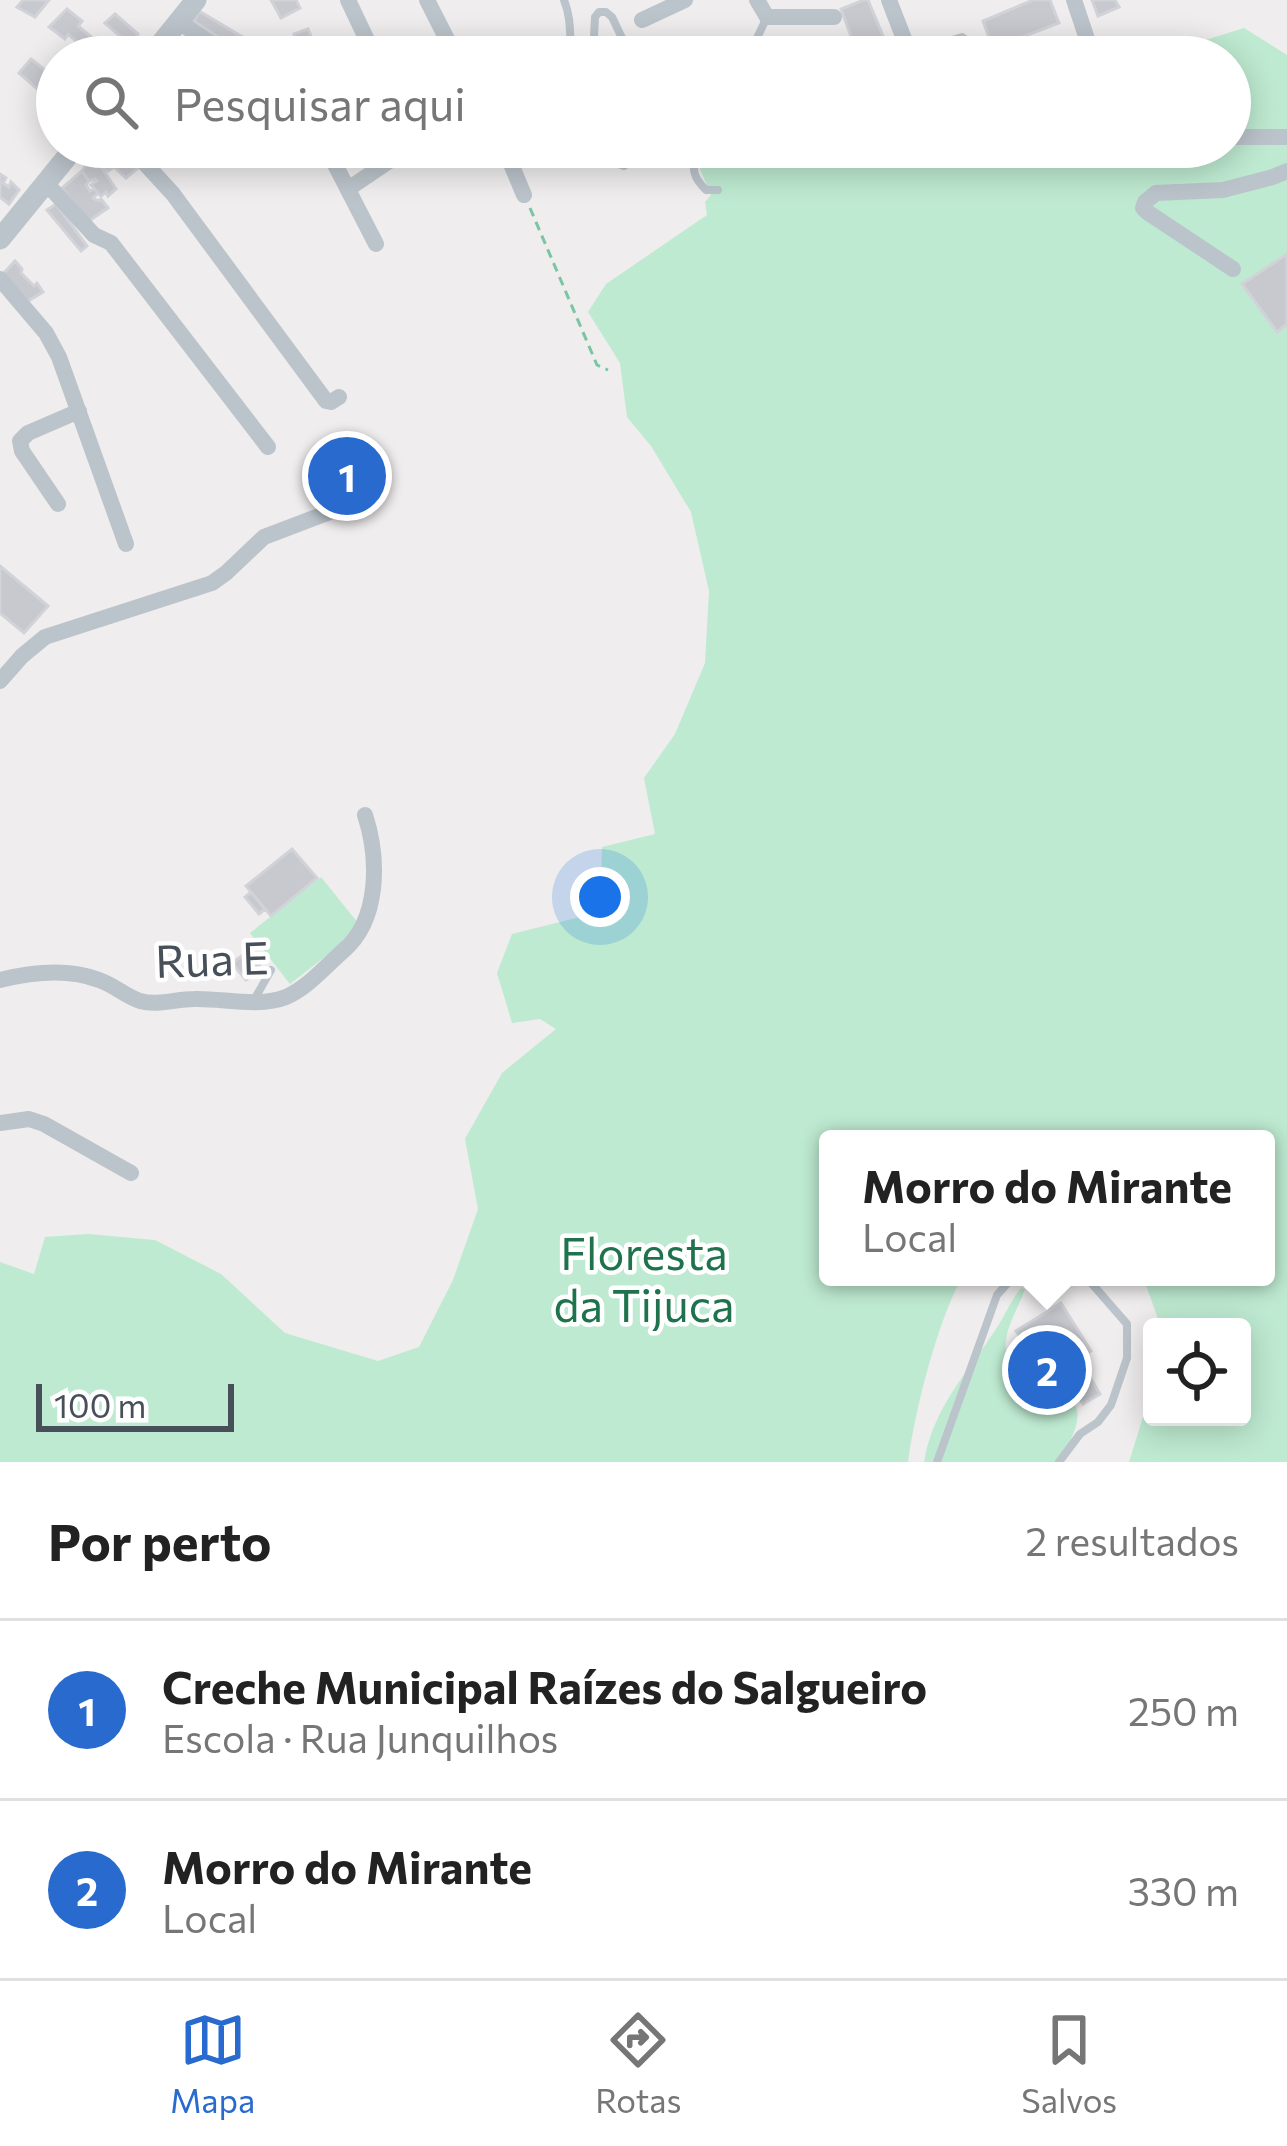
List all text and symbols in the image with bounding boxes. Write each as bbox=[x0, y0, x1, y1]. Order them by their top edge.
search box bbox=[36, 36, 1251, 168]
icon: search bbox=[78, 69, 144, 135]
text: Pesquisar aqui bbox=[174, 75, 466, 130]
pin: 1 bbox=[308, 431, 386, 521]
your location bbox=[570, 867, 630, 927]
street label: Rua E bbox=[154, 928, 270, 987]
popup bbox=[819, 1130, 1275, 1286]
text: Morro do Mirante bbox=[862, 1157, 1232, 1212]
text: Local bbox=[862, 1212, 957, 1260]
park label: Floresta da Tijuca bbox=[554, 1224, 734, 1331]
map controls bbox=[1143, 1318, 1251, 1426]
button: locate bbox=[1143, 1318, 1251, 1426]
pin: 2 bbox=[1008, 1325, 1086, 1415]
scale bar bbox=[36, 1378, 234, 1431]
text: 100 m bbox=[54, 1384, 146, 1425]
text: Por perto bbox=[48, 1509, 272, 1572]
text: 2 resultados bbox=[1025, 1516, 1239, 1564]
text: Creche Municipal Raízes do Salgueiro bbox=[162, 1658, 927, 1713]
text: 1 bbox=[78, 1686, 96, 1734]
text: 250 m bbox=[1128, 1686, 1239, 1734]
text: Escola · Rua Junquilhos bbox=[162, 1713, 558, 1761]
text: Morro do Mirante bbox=[162, 1838, 532, 1893]
text: 2 bbox=[76, 1866, 98, 1914]
text: 330 m bbox=[1128, 1866, 1239, 1914]
text: Local bbox=[162, 1893, 257, 1941]
tab: Mapa bbox=[170, 2007, 255, 2120]
tab: Rotas bbox=[595, 2007, 681, 2120]
tab: Salvos bbox=[1021, 2007, 1117, 2120]

